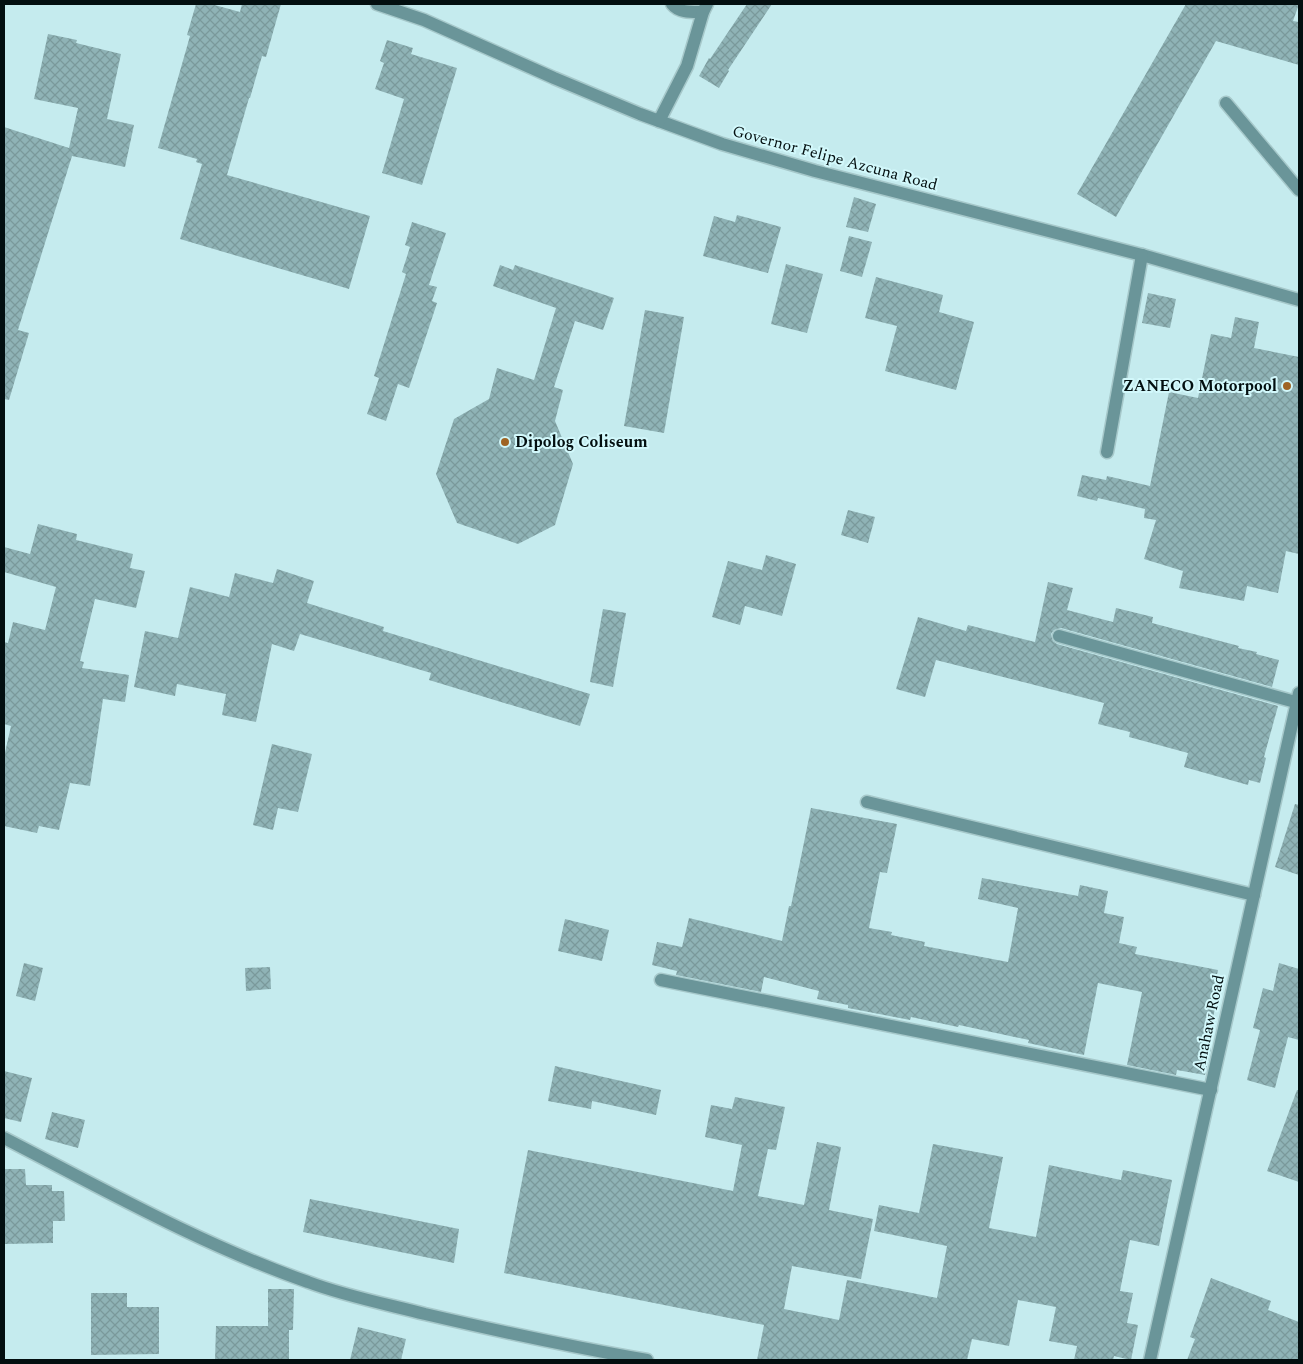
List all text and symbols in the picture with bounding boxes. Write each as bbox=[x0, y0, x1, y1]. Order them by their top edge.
street label: Governor Felipe Azcuna Road bbox=[730, 119, 940, 197]
place label: ZANECO Motorpool bbox=[1123, 374, 1277, 398]
marker: ZANECO Motorpool bbox=[1281, 380, 1293, 392]
place label: Dipolog Coliseum bbox=[515, 430, 648, 454]
marker: Dipolog Coliseum bbox=[499, 436, 511, 448]
street label: Anahaw Road bbox=[1187, 972, 1231, 1074]

